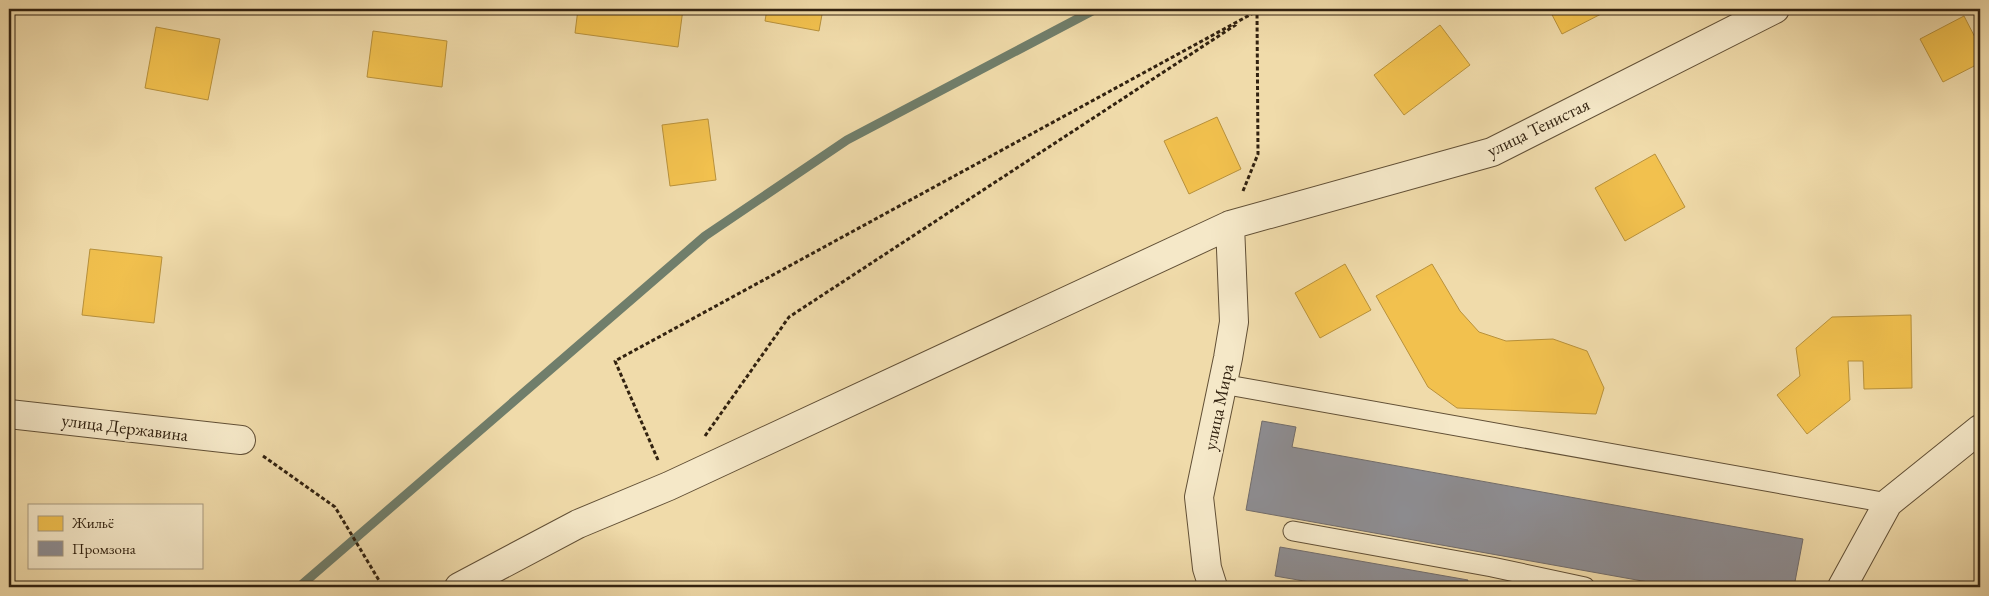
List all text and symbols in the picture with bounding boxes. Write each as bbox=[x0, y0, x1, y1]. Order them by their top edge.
street label: улица Тенистая bbox=[1483, 92, 1593, 162]
street label: улица Мира bbox=[1198, 361, 1239, 452]
street label: улица Державина bbox=[60, 408, 190, 446]
legend bbox=[28, 504, 202, 568]
text: Жильё bbox=[71, 513, 114, 532]
text: Промзона bbox=[72, 539, 136, 558]

